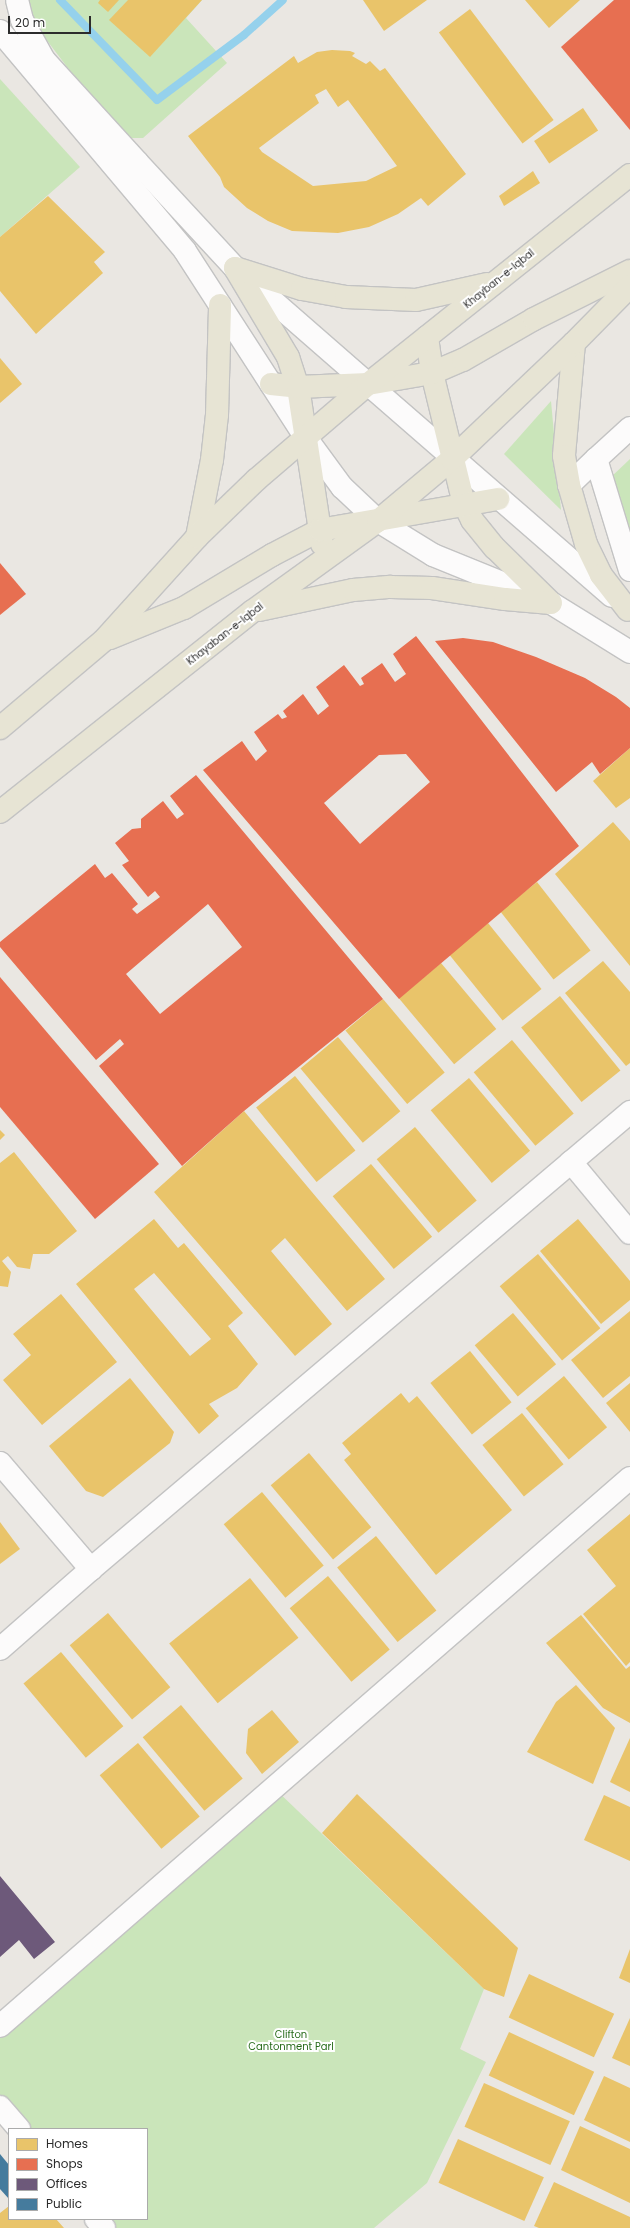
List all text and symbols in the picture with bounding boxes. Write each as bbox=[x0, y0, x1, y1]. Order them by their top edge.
scale bar bbox=[10, 8, 93, 34]
text: 20 m bbox=[15, 14, 45, 31]
street label: Khayban-e-Iqbal bbox=[461, 247, 537, 311]
street label: Khayaban-e-Iqbal bbox=[184, 600, 266, 668]
park label: Clifton Cantonment Parl bbox=[248, 2028, 334, 2052]
legend bbox=[8, 2128, 148, 2220]
text: Homes bbox=[46, 2135, 88, 2152]
text: Shops bbox=[46, 2155, 83, 2172]
text: Offices bbox=[46, 2175, 87, 2192]
text: Public bbox=[46, 2195, 82, 2212]

